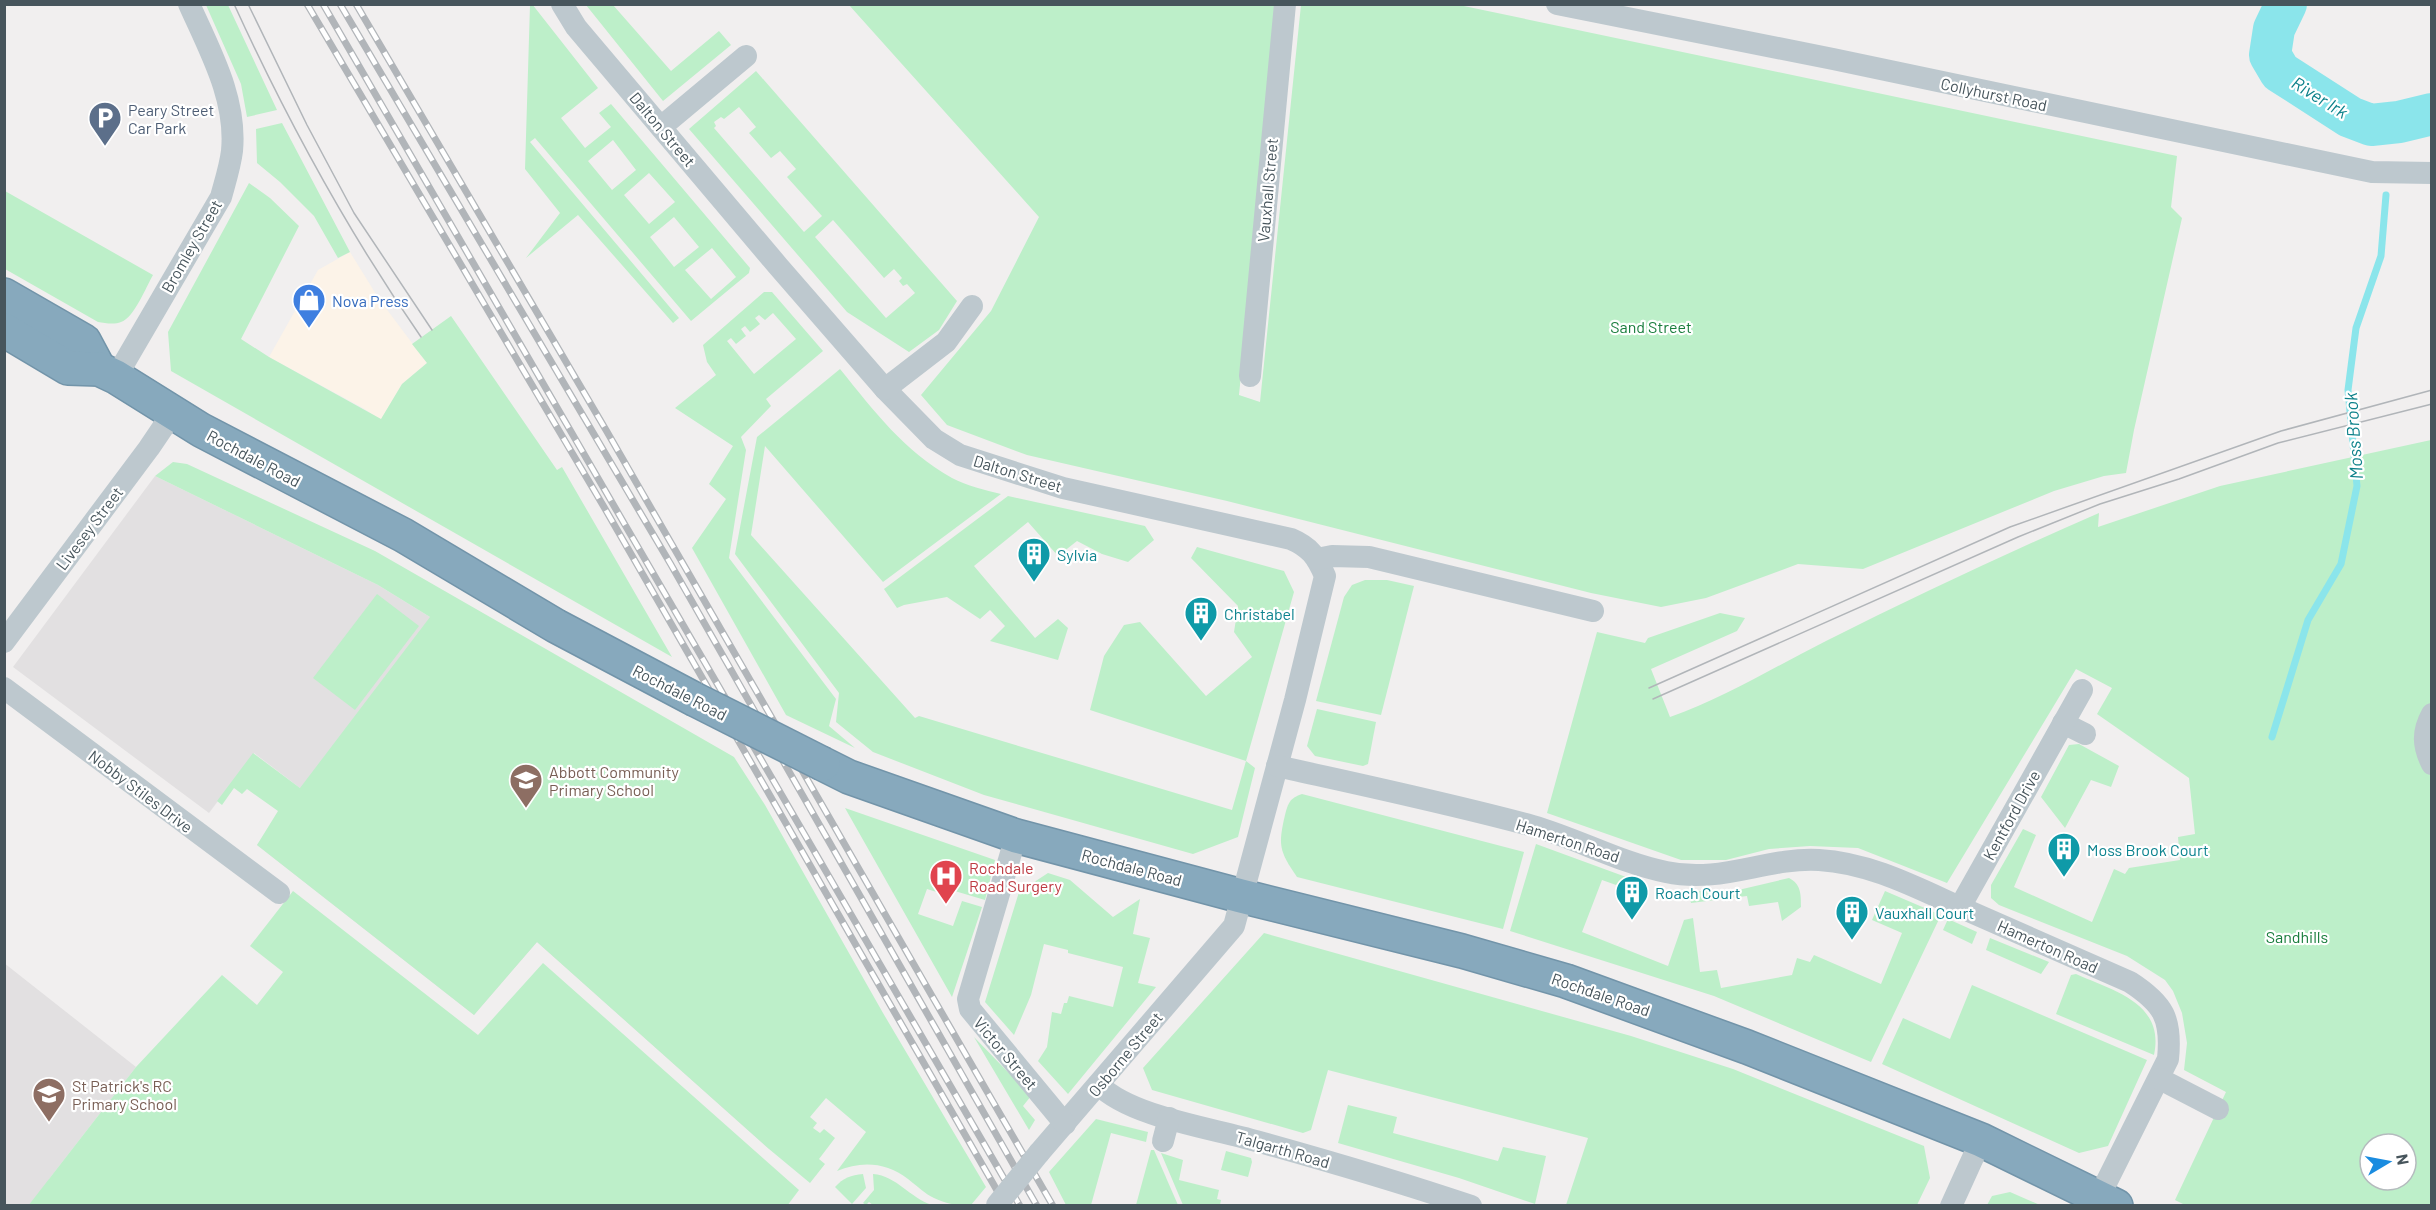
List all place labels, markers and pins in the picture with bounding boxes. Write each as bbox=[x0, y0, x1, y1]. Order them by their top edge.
parking icon: Peary Street Car Park bbox=[87, 100, 123, 147]
place label: Peary Street Car Park bbox=[128, 100, 214, 137]
shop icon: Nova Press bbox=[291, 282, 327, 329]
place label: Nova Press bbox=[332, 291, 409, 310]
building icon: Sylvia bbox=[1016, 536, 1052, 583]
place label: Sylvia bbox=[1057, 545, 1097, 564]
building icon: Christabel bbox=[1183, 595, 1219, 642]
place label: Christabel bbox=[1224, 604, 1295, 623]
school or university icon: Abbott Community Primary School bbox=[508, 762, 544, 809]
place label: Abbott Community Primary School bbox=[549, 762, 680, 799]
building icon: Moss Brook Court bbox=[2046, 831, 2082, 878]
place label: Moss Brook Court bbox=[2087, 840, 2209, 859]
hospital icon: Rochdale Road Surgery bbox=[928, 858, 964, 905]
place label: Rochdale Road Surgery bbox=[969, 858, 1062, 895]
building icon: Roach Court bbox=[1614, 874, 1650, 921]
place label: Roach Court bbox=[1655, 883, 1741, 902]
building icon: Vauxhall Court bbox=[1834, 894, 1870, 941]
place label: Vauxhall Court bbox=[1875, 903, 1974, 922]
school or university icon: St Patrick's RC Primary School bbox=[31, 1076, 67, 1123]
place label: St Patrick's RC Primary School bbox=[72, 1076, 177, 1113]

